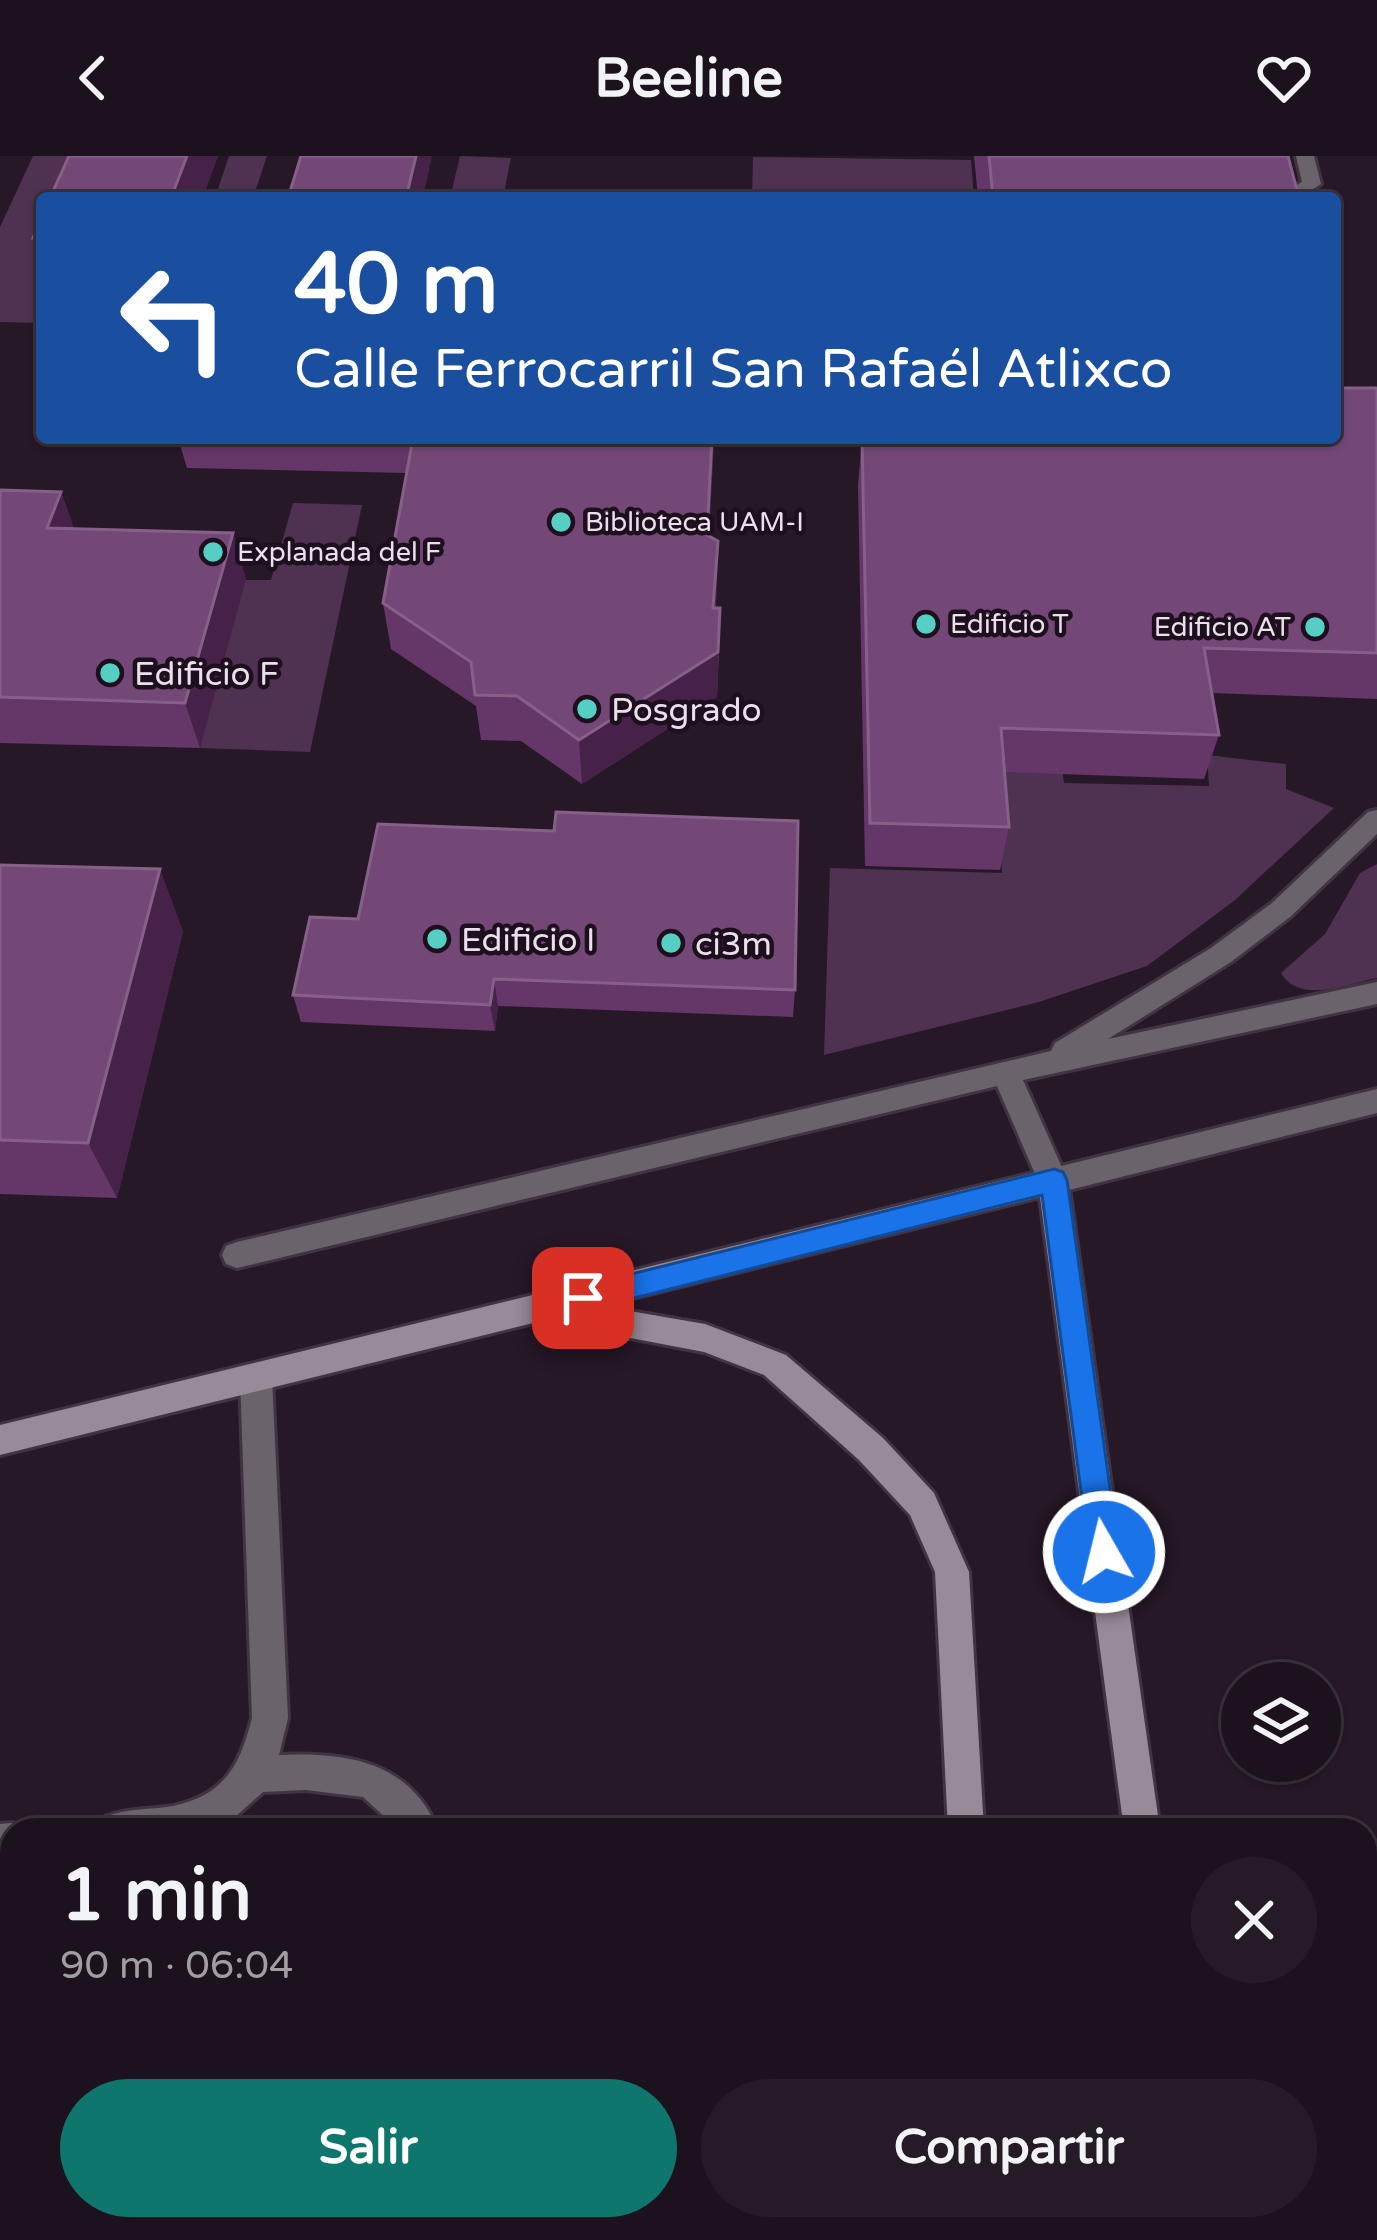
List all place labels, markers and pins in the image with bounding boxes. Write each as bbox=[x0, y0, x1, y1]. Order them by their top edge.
place label: Biblioteca UAM-I bbox=[585, 506, 804, 539]
marker: Biblioteca UAM-I bbox=[548, 509, 574, 535]
place label: Explanada del F bbox=[237, 536, 441, 569]
marker: Explanada del F bbox=[200, 539, 226, 565]
place label: Edificio T bbox=[950, 608, 1069, 641]
marker: Edificio T bbox=[913, 611, 939, 637]
place label: Edificio AT bbox=[1154, 611, 1292, 644]
marker: Edificio AT bbox=[1302, 614, 1328, 640]
place label: Edificio F bbox=[134, 655, 279, 694]
marker: Edificio F bbox=[97, 660, 123, 686]
place label: Posgrado bbox=[611, 691, 762, 730]
marker: Posgrado bbox=[574, 696, 600, 722]
place label: Edificio I bbox=[461, 921, 596, 960]
place label: ci3m bbox=[695, 925, 772, 964]
marker: Edificio I bbox=[424, 926, 450, 952]
marker: ci3m bbox=[658, 930, 684, 956]
pin bbox=[532, 1247, 634, 1349]

